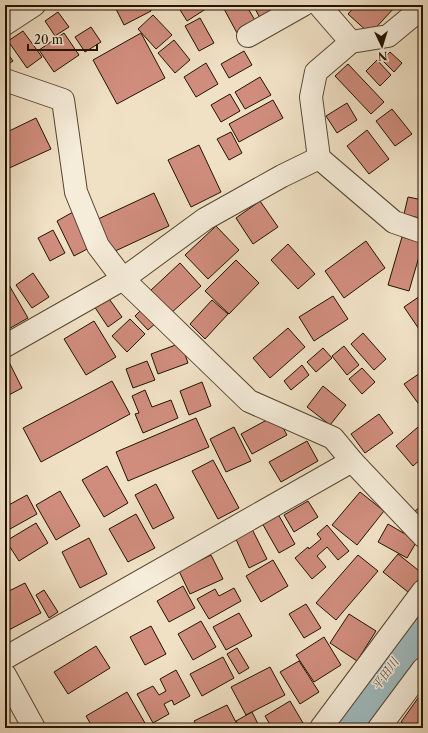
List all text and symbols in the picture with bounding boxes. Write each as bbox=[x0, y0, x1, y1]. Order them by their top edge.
scale bar bbox=[28, 26, 97, 52]
north arrow bbox=[362, 26, 402, 66]
text: 20 m bbox=[34, 32, 63, 47]
text: N bbox=[377, 49, 388, 63]
water label: 平田川 bbox=[369, 653, 403, 693]

